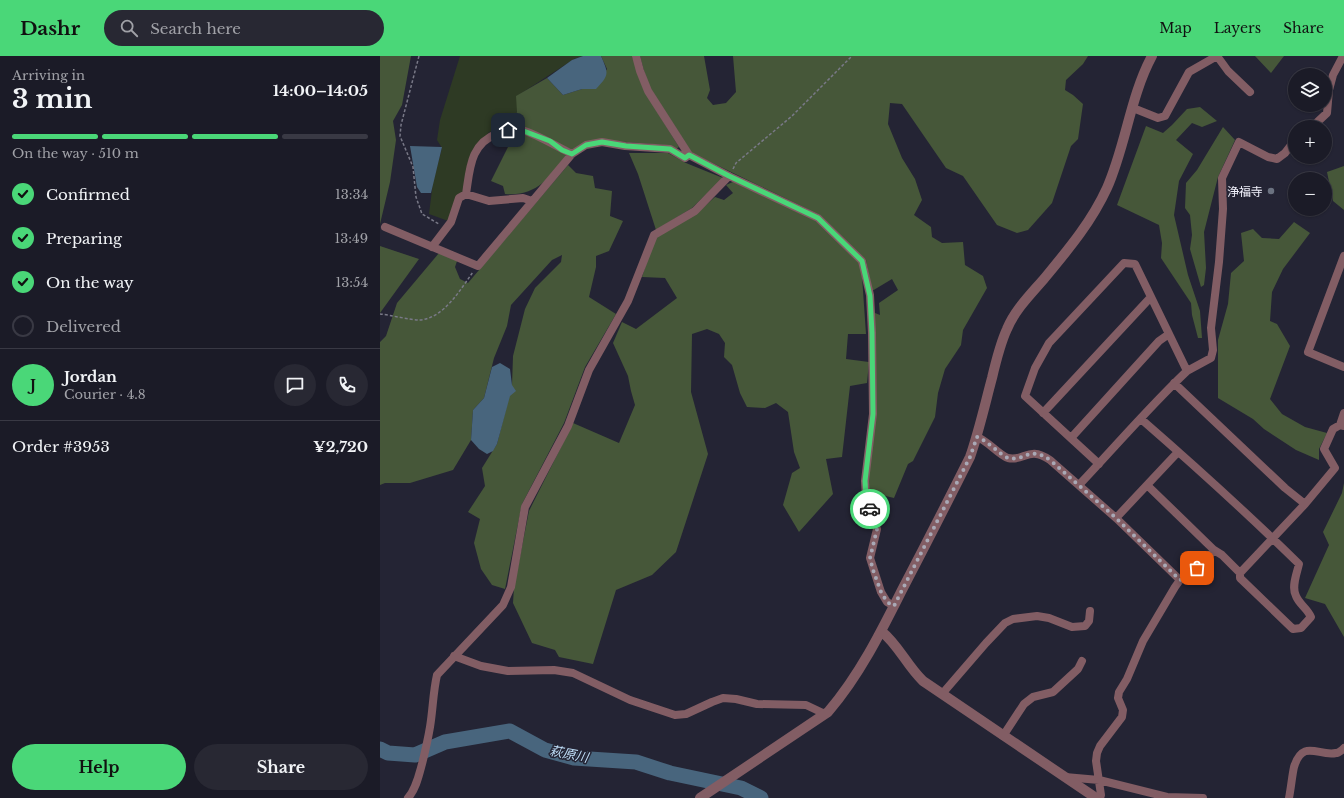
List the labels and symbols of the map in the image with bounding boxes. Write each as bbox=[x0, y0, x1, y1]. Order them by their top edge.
pin bbox=[491, 113, 525, 147]
place label: 浄福寺 bbox=[1227, 184, 1263, 199]
marker: 浄福寺 bbox=[1266, 186, 1276, 196]
courier bbox=[850, 489, 890, 529]
pin bbox=[1180, 551, 1214, 585]
water label: 萩原川 bbox=[548, 742, 592, 766]

